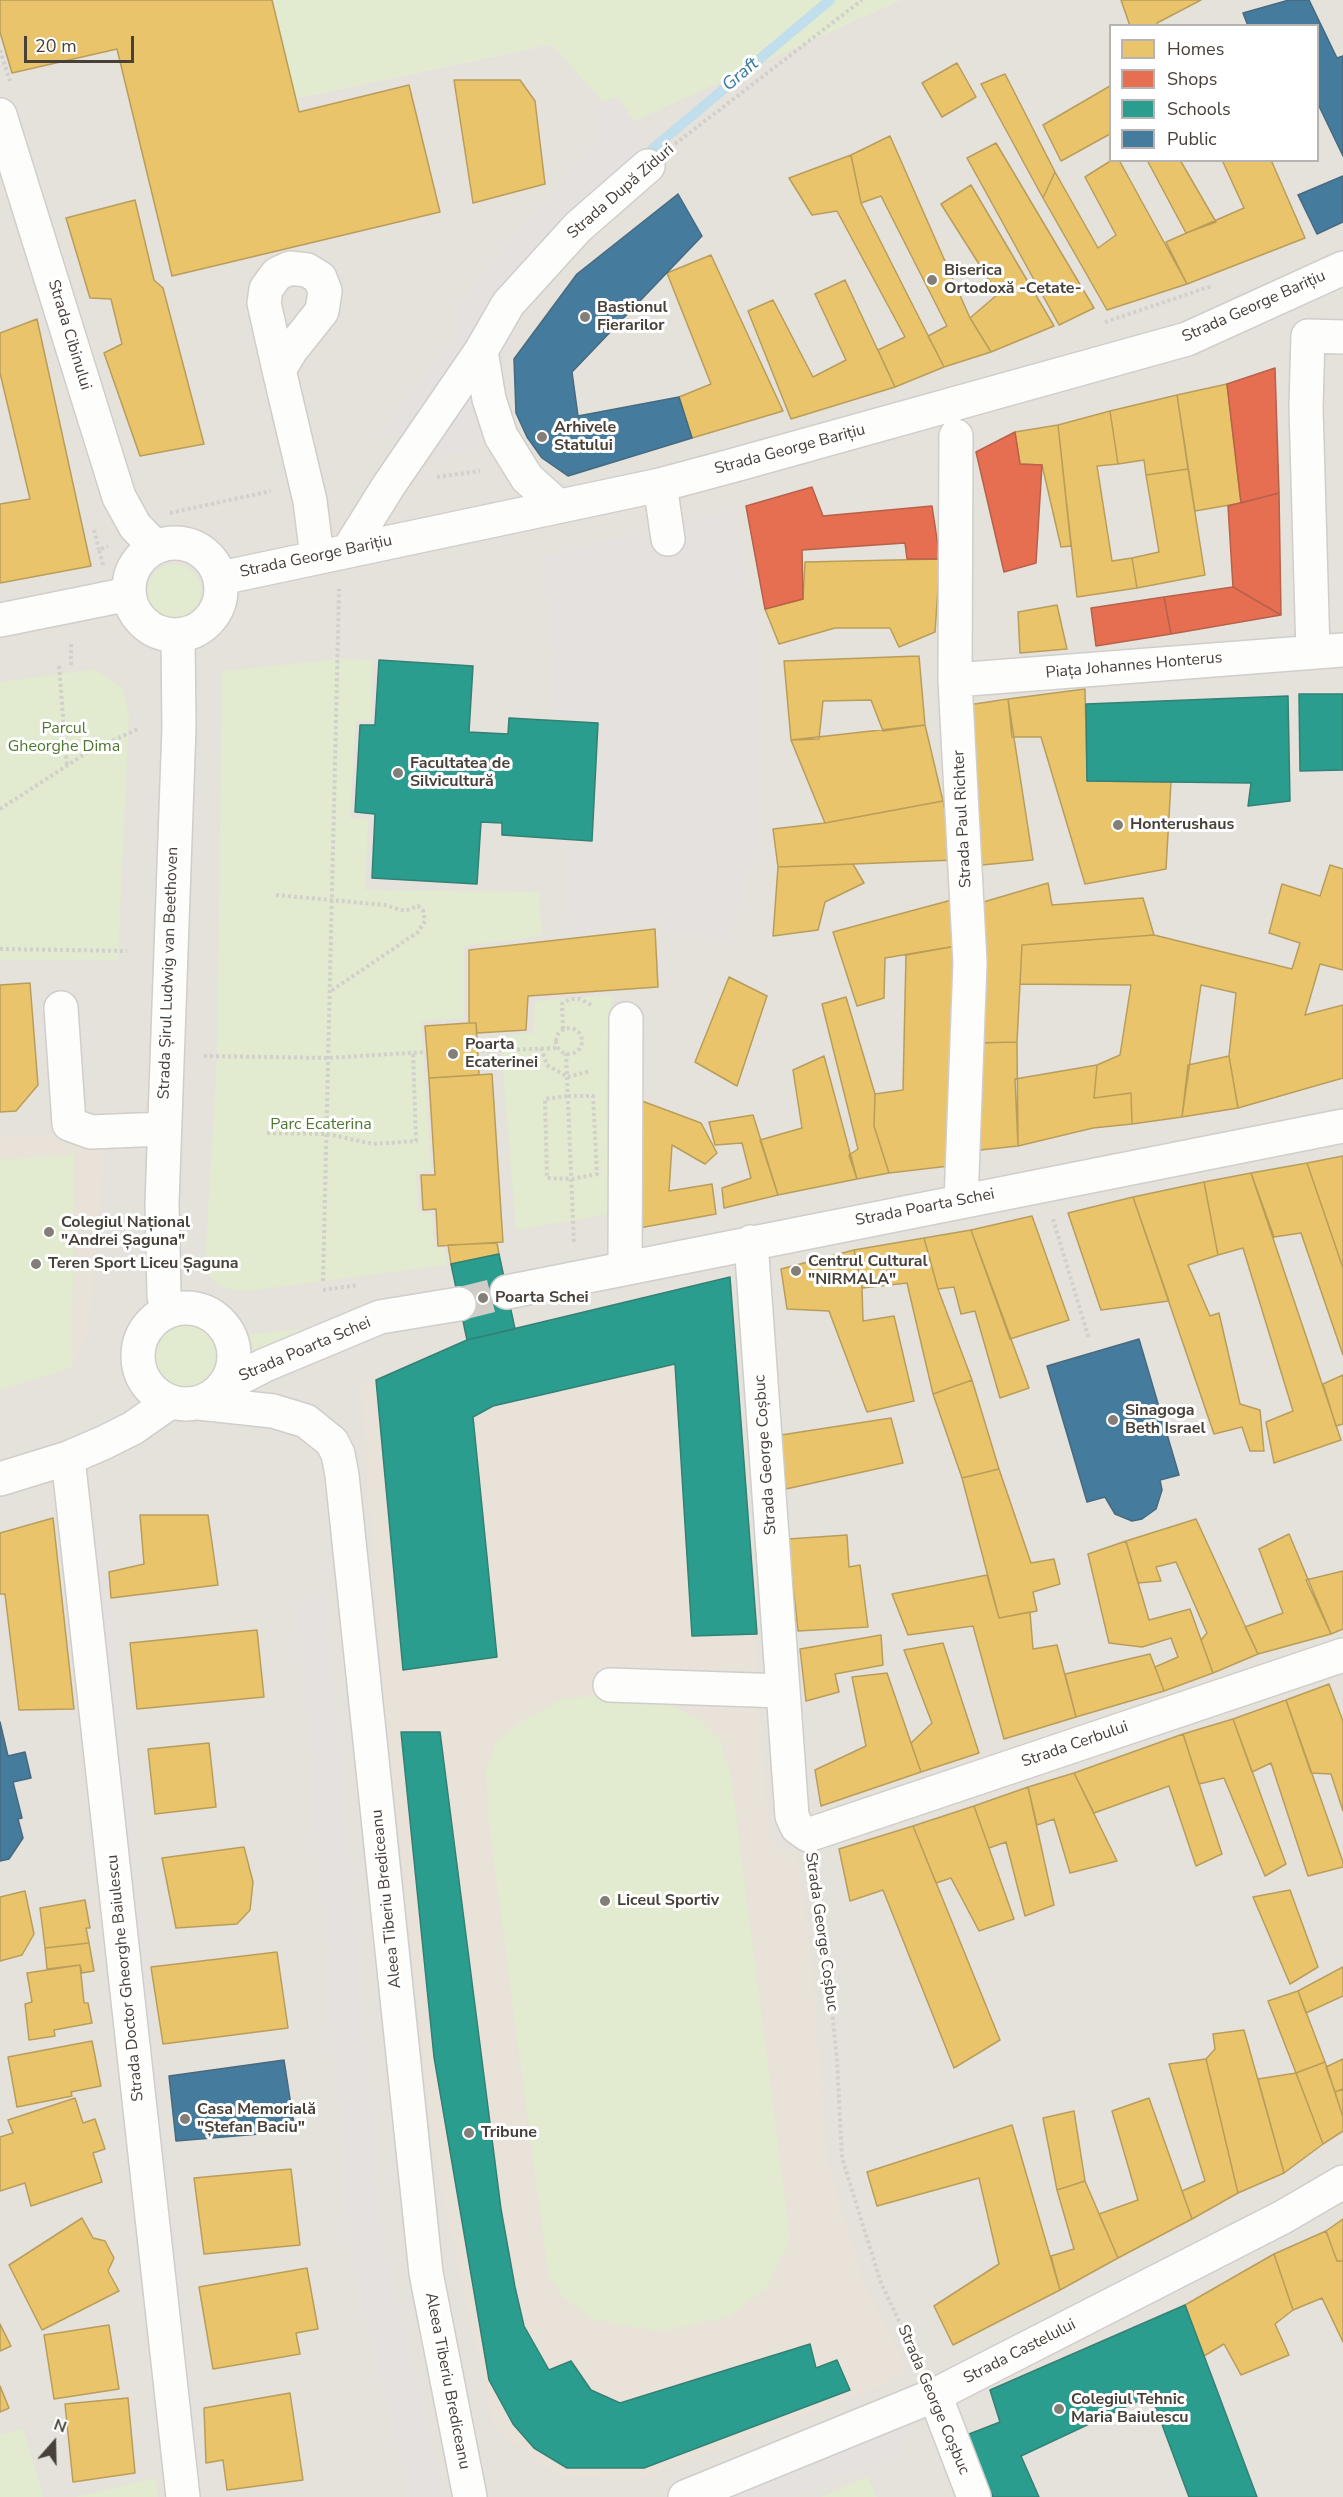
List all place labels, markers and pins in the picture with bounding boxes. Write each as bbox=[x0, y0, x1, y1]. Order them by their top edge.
place label: Biserica Ortodoxă -Cetate- bbox=[944, 261, 1082, 299]
marker: Biserica Ortodoxă -Cetate- bbox=[925, 273, 939, 287]
place label: Bastionul Fierarilor bbox=[597, 298, 668, 336]
marker: Bastionul Fierarilor bbox=[578, 310, 592, 324]
place label: Arhivele Statului bbox=[554, 418, 616, 456]
marker: Arhivele Statului bbox=[535, 430, 549, 444]
place label: Facultatea de Silvicultură bbox=[410, 754, 510, 792]
marker: Facultatea de Silvicultură bbox=[391, 766, 405, 780]
place label: Honterushaus bbox=[1130, 815, 1234, 835]
marker: Honterushaus bbox=[1111, 818, 1125, 832]
place label: Poarta Ecaterinei bbox=[465, 1035, 538, 1073]
marker: Poarta Ecaterinei bbox=[446, 1047, 460, 1061]
place label: Colegiul Național "Andrei Șaguna" bbox=[61, 1213, 190, 1251]
marker: Colegiul Național "Andrei Șaguna" bbox=[42, 1225, 56, 1239]
place label: Centrul Cultural "NIRMALA" bbox=[808, 1252, 928, 1290]
place label: Teren Sport Liceu Șaguna bbox=[48, 1254, 239, 1274]
marker: Teren Sport Liceu Șaguna bbox=[29, 1257, 43, 1271]
marker: Centrul Cultural "NIRMALA" bbox=[789, 1264, 803, 1278]
place label: Poarta Schei bbox=[495, 1288, 589, 1308]
marker: Poarta Schei bbox=[476, 1291, 490, 1305]
place label: Sinagoga Beth Israel bbox=[1125, 1401, 1205, 1439]
marker: Sinagoga Beth Israel bbox=[1106, 1413, 1120, 1427]
place label: Liceul Sportiv bbox=[617, 1891, 719, 1911]
marker: Liceul Sportiv bbox=[598, 1894, 612, 1908]
place label: Casa Memorială "Ștefan Baciu" bbox=[197, 2100, 316, 2138]
marker: Casa Memorială "Ștefan Baciu" bbox=[178, 2112, 192, 2126]
place label: Tribune bbox=[481, 2123, 537, 2143]
marker: Tribune bbox=[462, 2126, 476, 2140]
place label: Colegiul Tehnic Maria Baiulescu bbox=[1071, 2390, 1188, 2428]
marker: Colegiul Tehnic Maria Baiulescu bbox=[1052, 2402, 1066, 2416]

